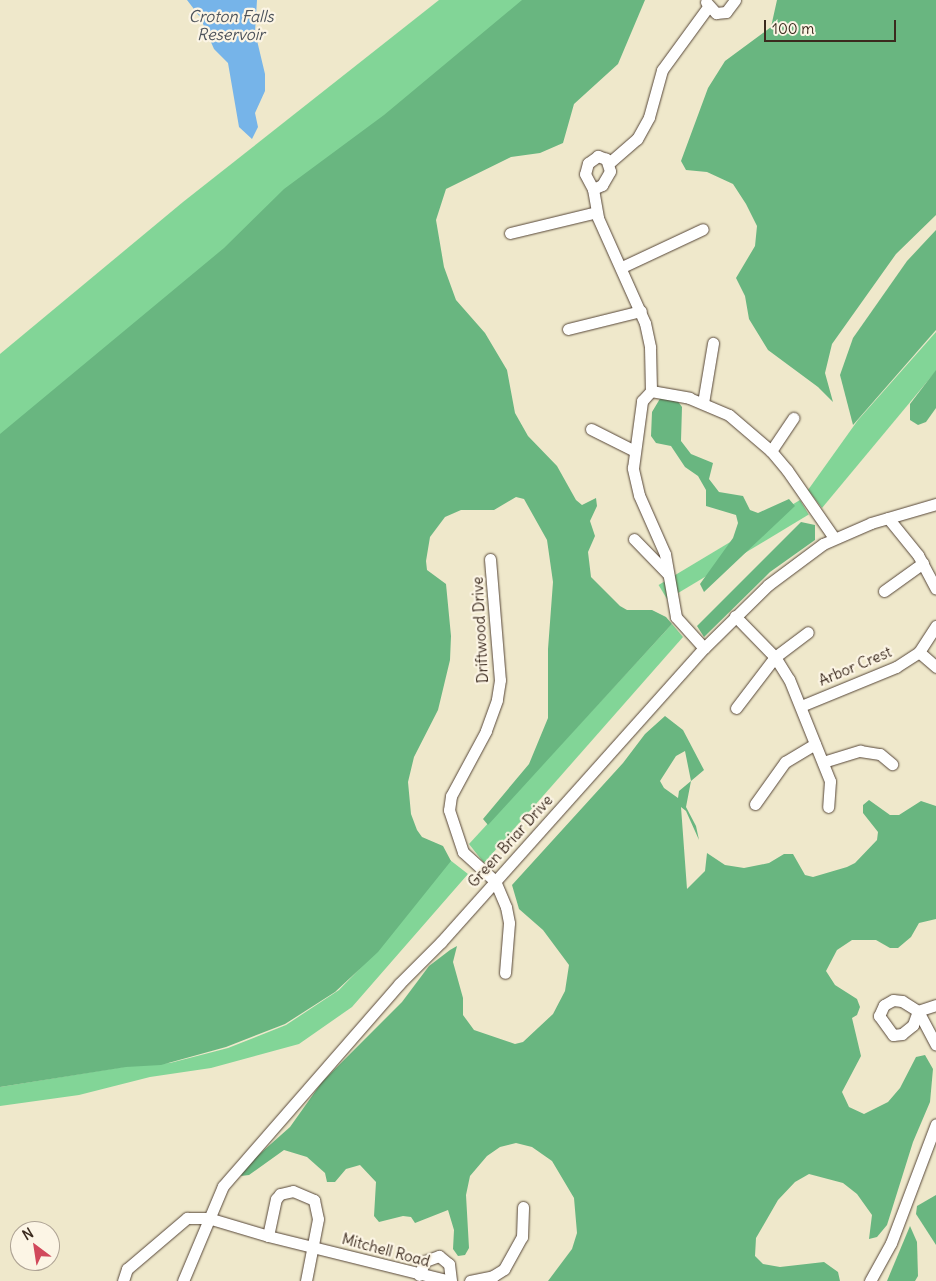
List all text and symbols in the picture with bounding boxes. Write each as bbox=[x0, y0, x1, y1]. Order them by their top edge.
water label: Croton Falls Reservoir bbox=[188, 6, 274, 44]
scale bar bbox=[766, 10, 898, 42]
text: 100 m bbox=[772, 19, 814, 38]
street label: Driftwood Drive bbox=[468, 576, 492, 684]
street label: Arbor Crest bbox=[816, 643, 894, 689]
street label: Green Briar Drive bbox=[464, 791, 556, 891]
north arrow bbox=[10, 1221, 60, 1271]
text: N bbox=[19, 1224, 37, 1244]
street label: Mitchell Road bbox=[340, 1230, 432, 1270]

